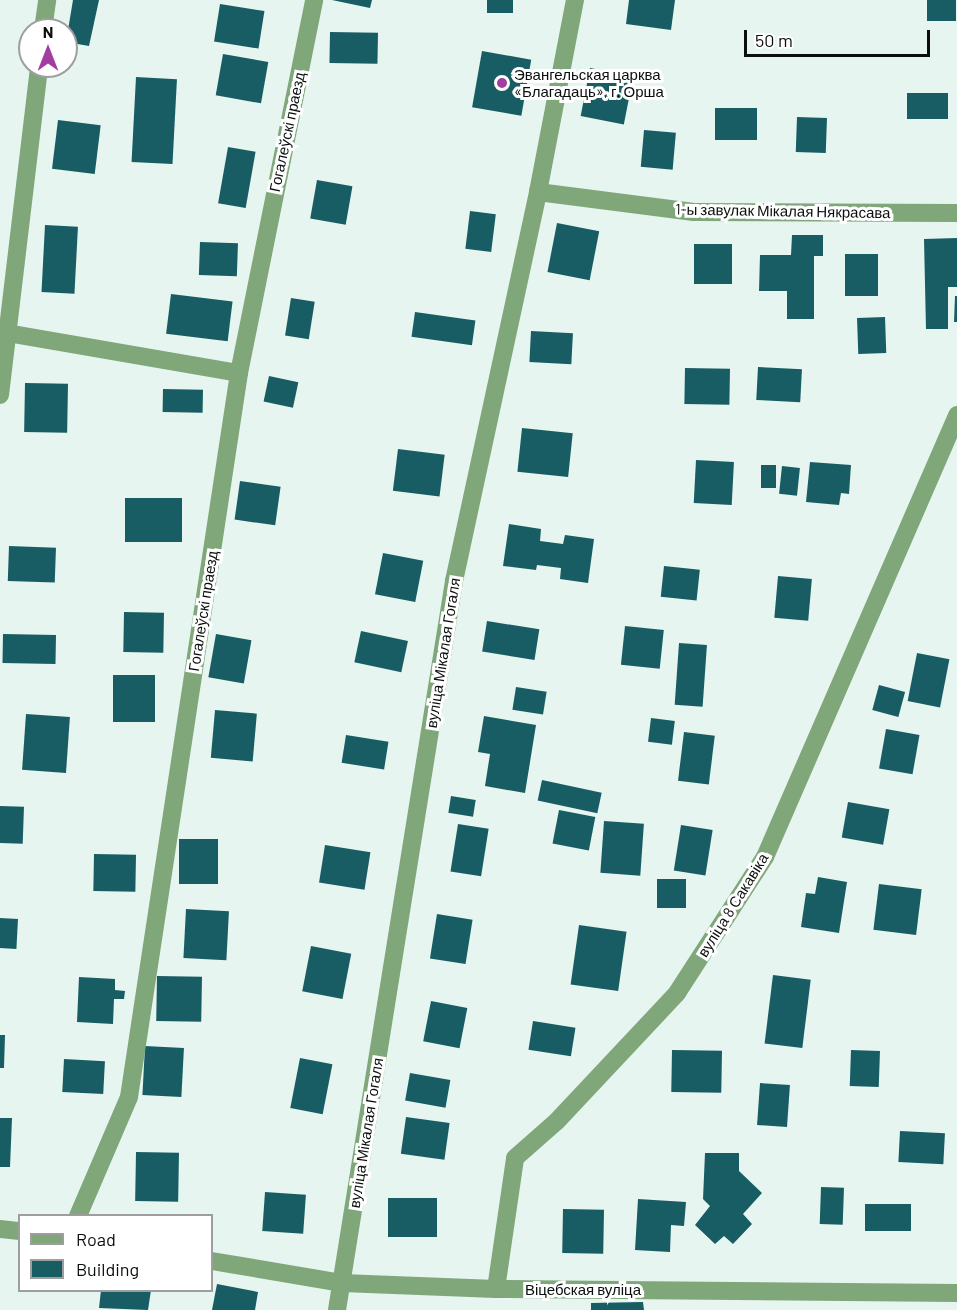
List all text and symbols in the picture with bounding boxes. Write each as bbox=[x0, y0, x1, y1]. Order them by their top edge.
north arrow bbox=[18, 18, 78, 78]
scale bar bbox=[747, 18, 933, 56]
text: N bbox=[43, 22, 53, 41]
text: 50 m bbox=[755, 29, 793, 51]
place label: Эвангельская царква «Благадаць», г. Орша bbox=[514, 65, 664, 100]
street label: Гогалеўскі праезд bbox=[266, 70, 308, 194]
marker: Эвангельская царква «Благадаць», г. Орша bbox=[495, 76, 509, 90]
street label: 1-ы завулак Мікалая Някрасава bbox=[675, 200, 891, 222]
street label: Гогалеўскі праезд bbox=[185, 549, 221, 673]
street label: вуліца Мікалая Гогаля bbox=[422, 577, 464, 729]
street label: вуліца 8 Сакавіка bbox=[694, 850, 772, 960]
street label: вуліца Мікалая Гогаля bbox=[345, 1057, 387, 1209]
legend bbox=[18, 1214, 213, 1292]
text: Road bbox=[76, 1228, 116, 1250]
text: Building bbox=[76, 1258, 139, 1280]
street label: Віцебская вуліца bbox=[525, 1281, 641, 1299]

